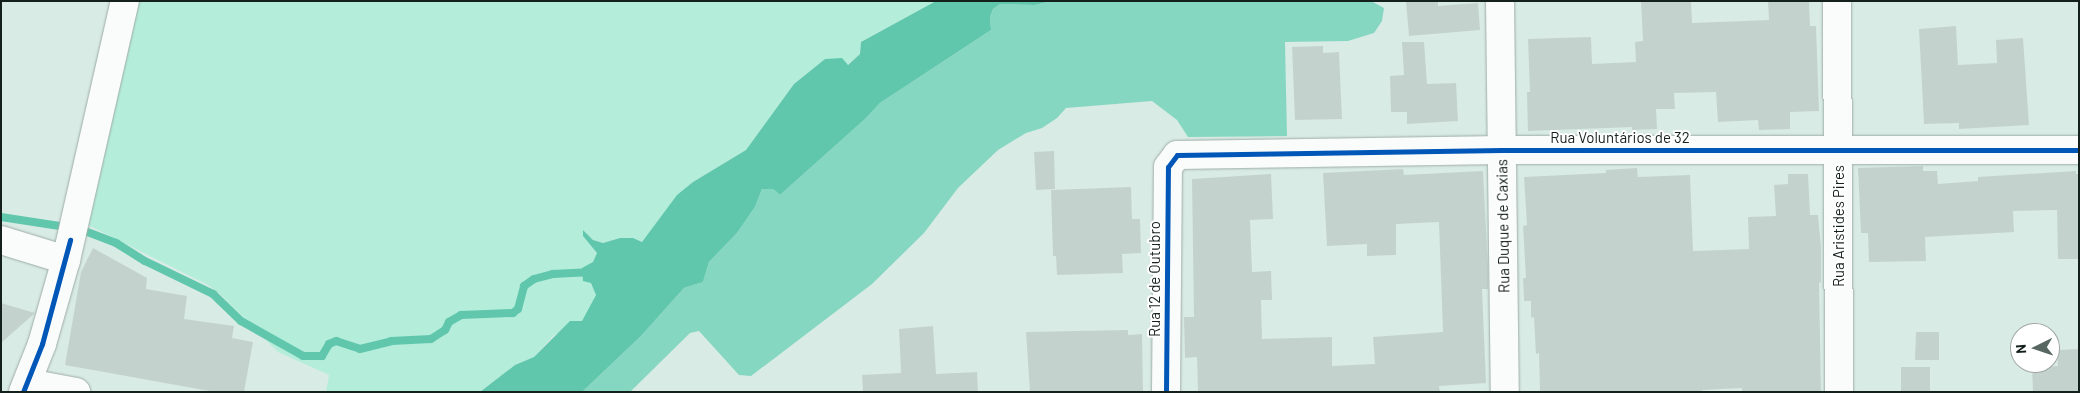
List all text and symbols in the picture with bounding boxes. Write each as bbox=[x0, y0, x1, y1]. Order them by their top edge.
street label: Rua Voluntários de 32 bbox=[1550, 129, 1690, 147]
street label: Rua Duque de Caxias bbox=[1493, 159, 1513, 293]
street label: Rua Aristides Pires bbox=[1830, 165, 1848, 287]
street label: Rua 12 de Outubro bbox=[1146, 221, 1164, 337]
north arrow bbox=[2010, 323, 2060, 373]
text: N bbox=[2012, 344, 2029, 354]

